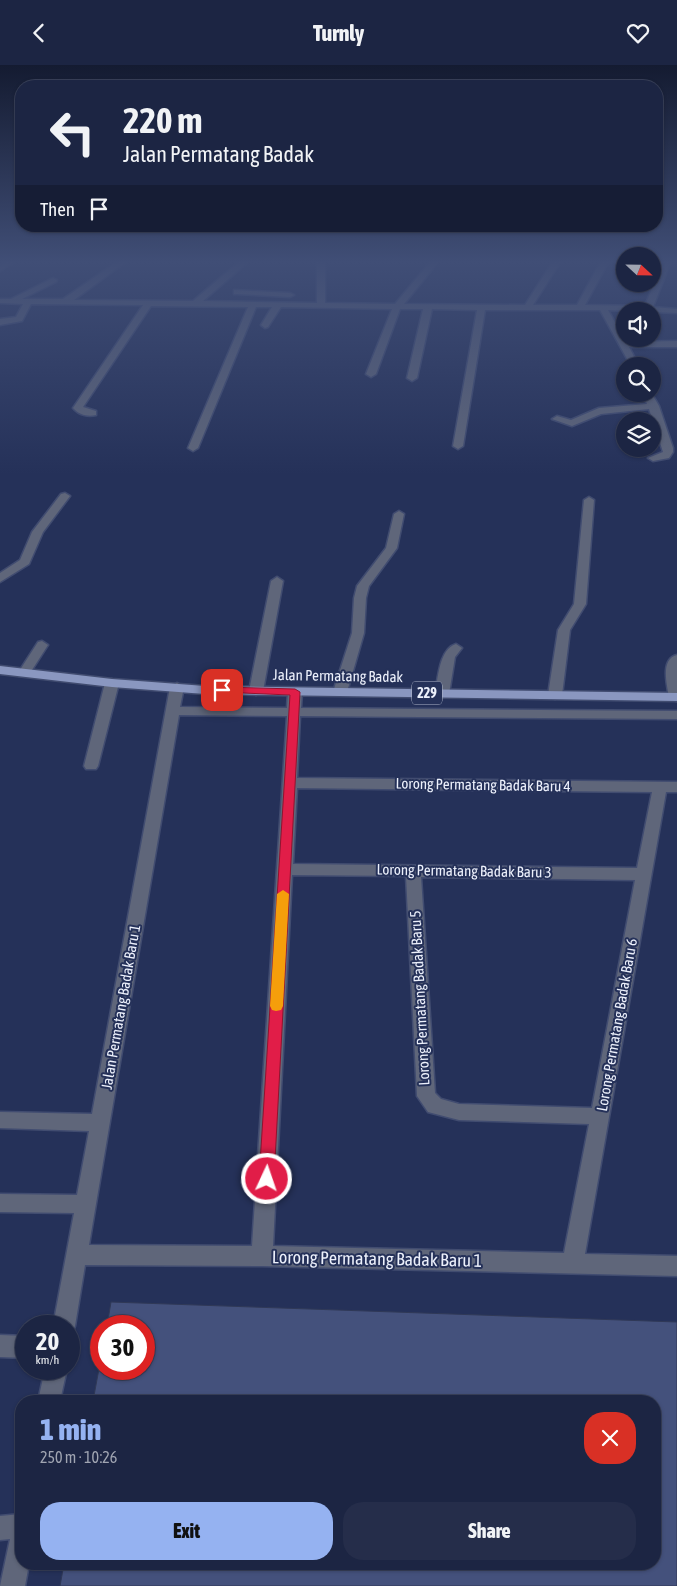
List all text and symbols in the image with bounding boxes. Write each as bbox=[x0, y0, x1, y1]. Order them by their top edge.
icon: back bbox=[25, 19, 53, 47]
icon: heart bbox=[624, 19, 652, 47]
text: Turnly bbox=[313, 20, 364, 46]
icon: left bbox=[40, 100, 105, 165]
text: 220 m bbox=[123, 100, 202, 140]
text: Jalan Permatang Badak bbox=[123, 141, 314, 167]
icon: arrive bbox=[85, 195, 113, 223]
text: Then bbox=[40, 198, 75, 220]
north arrow bbox=[616, 247, 661, 293]
map controls bbox=[616, 247, 661, 457]
button: sound bbox=[616, 302, 661, 347]
button: search bbox=[616, 357, 661, 402]
button: layers bbox=[616, 412, 661, 457]
street label: Jalan Permatang Badak bbox=[273, 666, 404, 685]
pin bbox=[201, 669, 243, 711]
icon: arrive bbox=[208, 676, 236, 704]
road number: 229 bbox=[412, 681, 442, 705]
street label: Lorong Permatang Badak Baru 4 bbox=[395, 774, 571, 795]
street label: Lorong Permatang Badak Baru 3 bbox=[376, 860, 552, 881]
street label: Lorong Permatang Badak Baru 5 bbox=[406, 910, 433, 1086]
street label: Jalan Permatang Badak Baru 1 bbox=[98, 923, 143, 1091]
street label: Lorong Permatang Badak Baru 6 bbox=[593, 937, 640, 1113]
position arrow bbox=[240, 1152, 292, 1204]
street label: Lorong Permatang Badak Baru 1 bbox=[272, 1246, 482, 1271]
speed limit sign: 30 bbox=[90, 1315, 155, 1380]
text: 20 bbox=[36, 1327, 59, 1355]
text: km/h bbox=[36, 1353, 59, 1367]
text: 1 min bbox=[40, 1412, 101, 1446]
button: close bbox=[584, 1412, 636, 1464]
text: 250 m · 10:26 bbox=[40, 1448, 117, 1466]
button: Exit bbox=[40, 1502, 333, 1560]
button: Share bbox=[343, 1502, 636, 1560]

